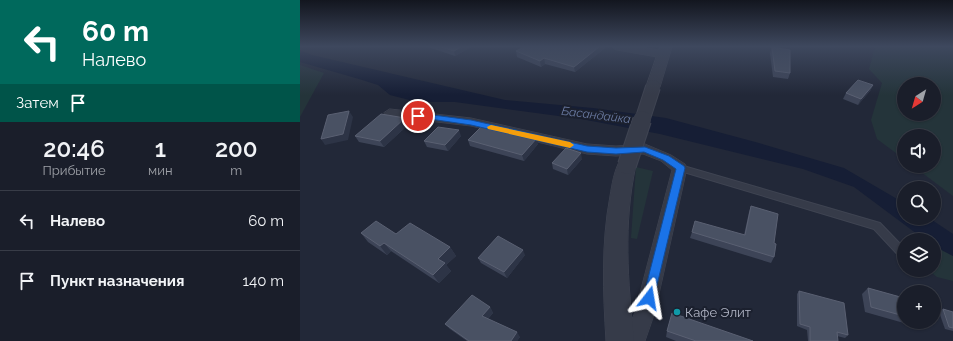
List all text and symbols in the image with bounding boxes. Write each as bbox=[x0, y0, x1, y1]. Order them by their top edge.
text: 60 m bbox=[82, 15, 149, 48]
icon: left bbox=[16, 16, 68, 68]
text: Налево bbox=[82, 49, 146, 70]
north arrow bbox=[897, 77, 941, 121]
map controls bbox=[897, 77, 941, 329]
icon: arrive bbox=[67, 92, 89, 114]
text: Затем bbox=[16, 94, 59, 112]
pin bbox=[401, 99, 435, 133]
water label: Басандайка bbox=[561, 104, 631, 126]
icon: arrive bbox=[407, 105, 429, 127]
button: sound bbox=[897, 129, 941, 173]
text: 20:46 bbox=[43, 134, 105, 163]
text: 1 bbox=[155, 134, 166, 163]
text: 200 bbox=[215, 134, 258, 163]
text: Прибытие bbox=[42, 163, 106, 178]
text: мин bbox=[148, 163, 173, 178]
text: m bbox=[230, 163, 242, 178]
button: search bbox=[897, 181, 941, 225]
icon: left bbox=[16, 210, 38, 232]
text: Налево bbox=[50, 212, 105, 230]
text: 60 m bbox=[248, 212, 284, 230]
button: layers bbox=[897, 233, 941, 277]
icon: arrive bbox=[16, 270, 38, 292]
text: Пункт назначения bbox=[50, 272, 184, 290]
text: 140 m bbox=[243, 272, 284, 290]
position arrow bbox=[628, 277, 670, 319]
button: + bbox=[897, 285, 941, 329]
place label: Кафе Элит bbox=[685, 305, 751, 320]
marker: Кафе Элит bbox=[672, 307, 682, 317]

